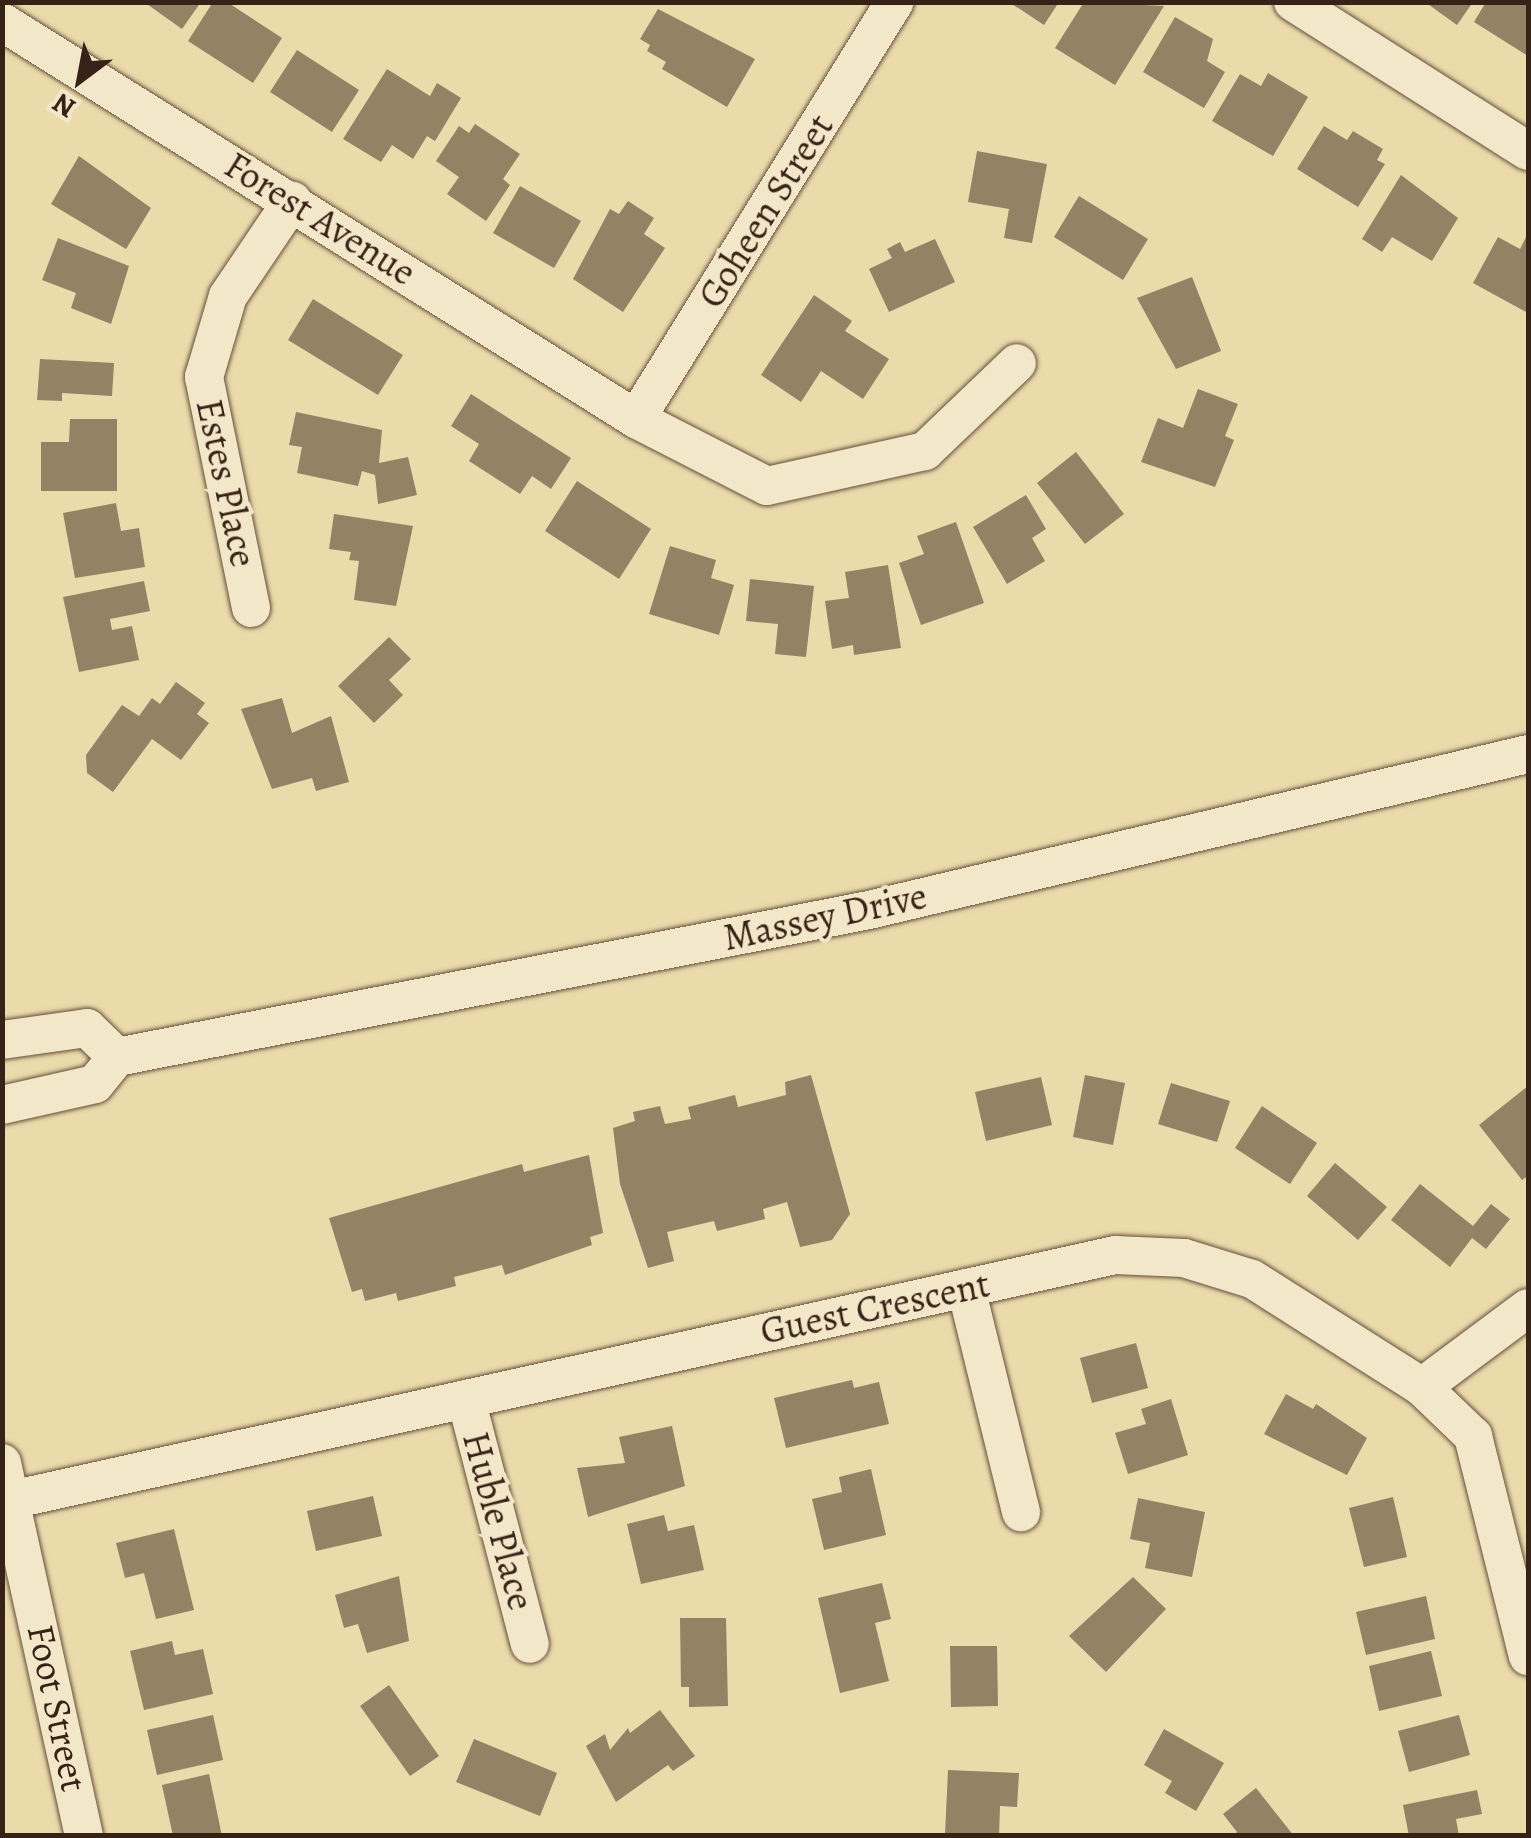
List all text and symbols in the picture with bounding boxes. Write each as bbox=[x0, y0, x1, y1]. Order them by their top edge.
north arrow bbox=[30, 30, 130, 130]
text: N bbox=[45, 84, 83, 127]
street label: Goheen Street bbox=[688, 106, 844, 316]
street label: Forest Avenue bbox=[216, 142, 424, 296]
street label: Estes Place bbox=[186, 395, 266, 571]
street label: Massey Drive bbox=[719, 873, 931, 961]
street label: Guest Crescent bbox=[756, 1261, 994, 1355]
street label: Huble Place bbox=[452, 1427, 544, 1615]
street label: Foot Street bbox=[17, 1621, 97, 1795]

